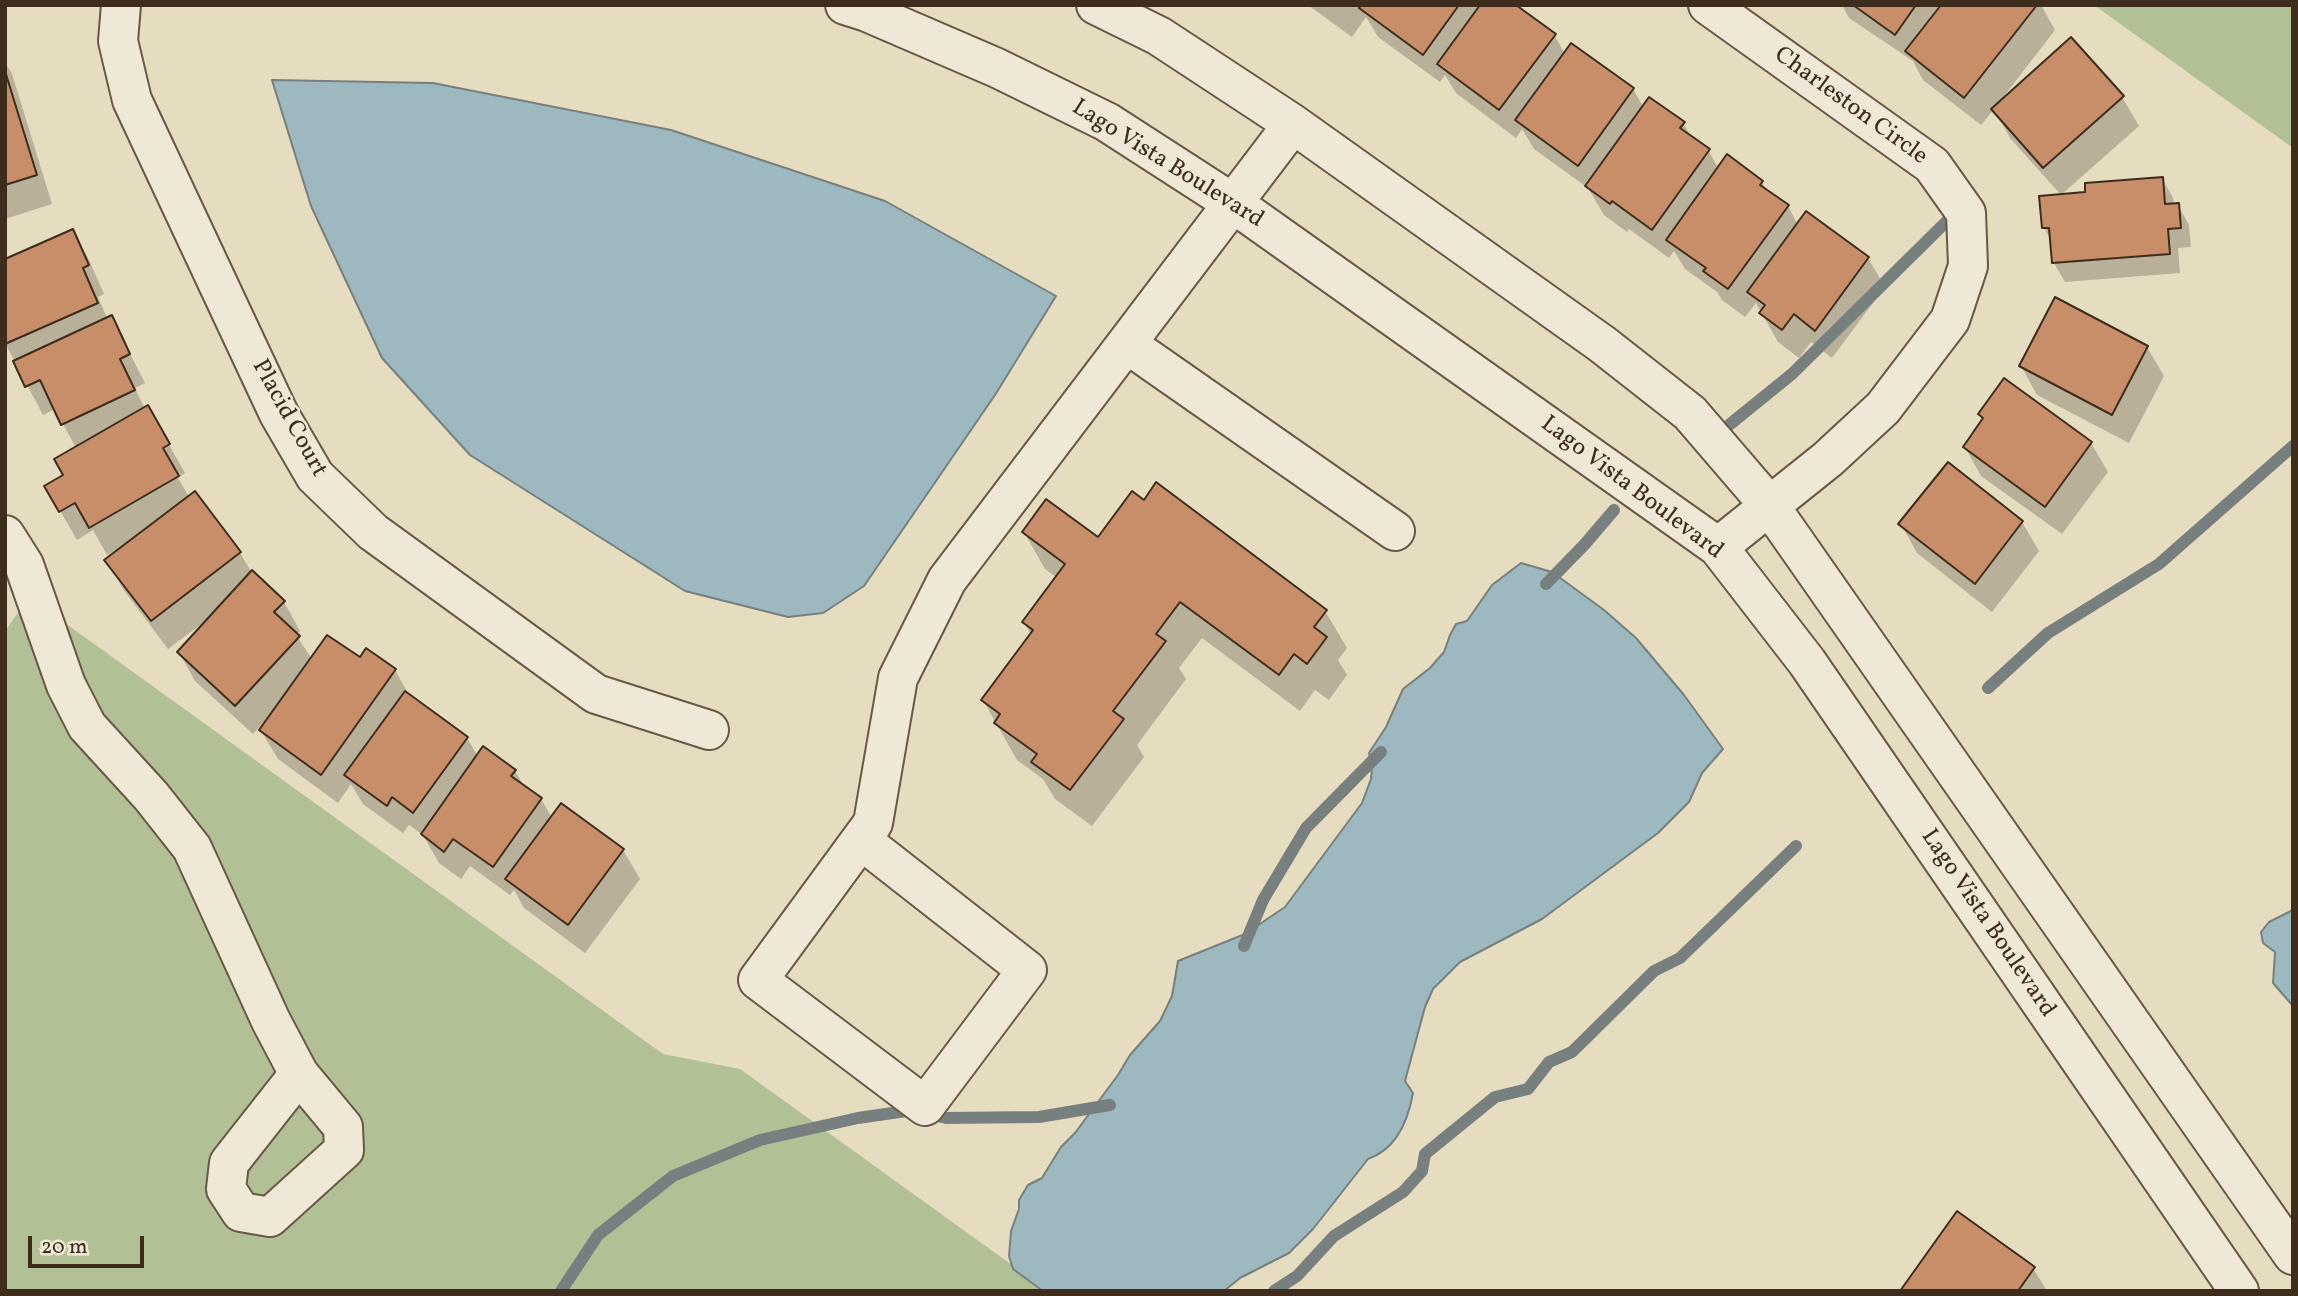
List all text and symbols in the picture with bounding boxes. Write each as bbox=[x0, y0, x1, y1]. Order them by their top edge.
street label: Charleston Circle bbox=[1768, 42, 1932, 172]
street label: Lago Vista Boulevard bbox=[1066, 94, 1268, 236]
street label: Placid Court bbox=[244, 355, 332, 483]
street label: Lago Vista Boulevard bbox=[1534, 411, 1728, 567]
street label: Lago Vista Boulevard bbox=[1913, 824, 2061, 1024]
scale bar bbox=[32, 1222, 147, 1266]
text: 20 m bbox=[41, 1233, 87, 1262]

